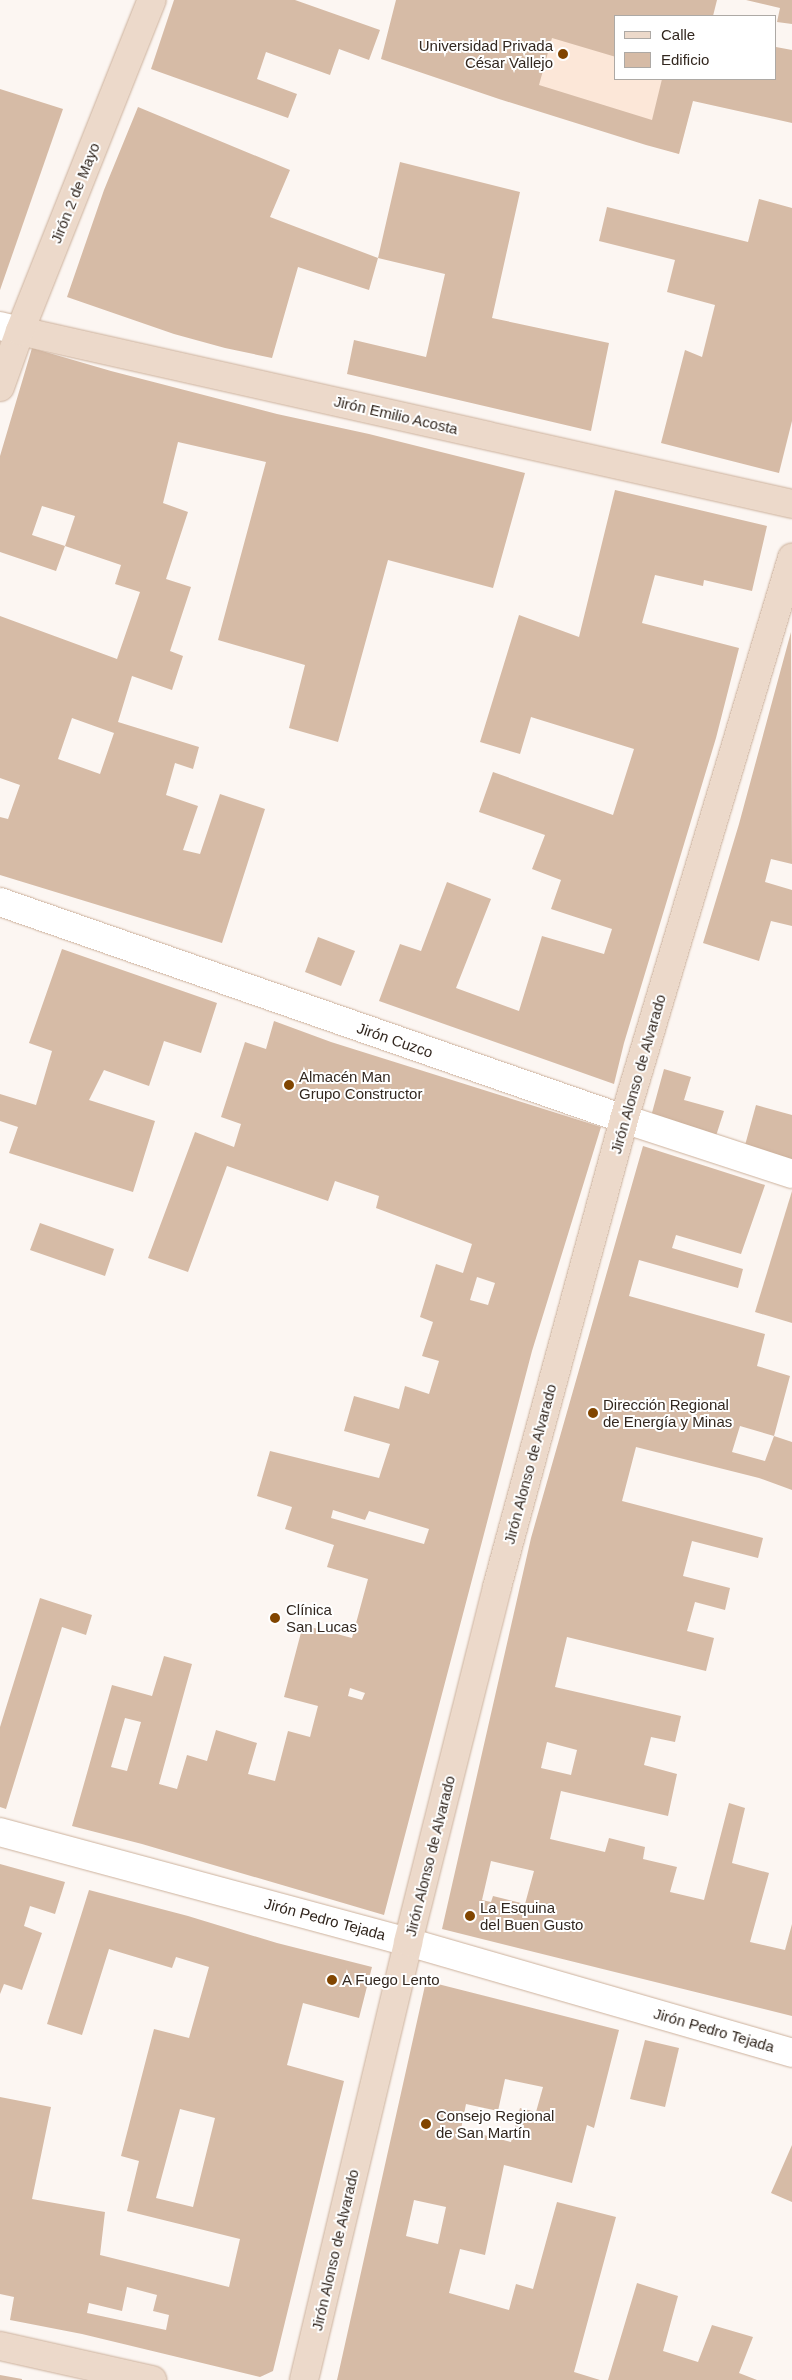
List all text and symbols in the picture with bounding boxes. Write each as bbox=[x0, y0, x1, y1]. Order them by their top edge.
legend bbox=[614, 15, 777, 80]
text: Calle bbox=[661, 26, 695, 43]
place label: Universidad Privada César Vallejo bbox=[419, 36, 553, 71]
marker: Universidad Privada César Vallejo bbox=[557, 48, 569, 60]
text: Edificio bbox=[661, 51, 709, 68]
street label: Jirón 2 de Mayo bbox=[47, 140, 103, 246]
street label: Jirón Emilio Acosta bbox=[332, 392, 460, 438]
street label: Jirón Alonso de Alvarado bbox=[606, 991, 670, 1157]
street label: Jirón Cuzco bbox=[355, 1019, 435, 1061]
place label: Almacén Man Grupo Constructor bbox=[299, 1067, 422, 1102]
marker: Almacén Man Grupo Constructor bbox=[283, 1079, 295, 1091]
street label: Jirón Alonso de Alvarado bbox=[500, 1381, 560, 1547]
place label: Dirección Regional de Energía y Minas bbox=[603, 1395, 732, 1430]
marker: Dirección Regional de Energía y Minas bbox=[587, 1407, 599, 1419]
place label: Clínica San Lucas bbox=[286, 1600, 357, 1635]
marker: Clínica San Lucas bbox=[268, 1611, 282, 1625]
street label: Jirón Alonso de Alvarado bbox=[401, 1773, 459, 1939]
street label: Jirón Pedro Tejada bbox=[262, 1894, 388, 1944]
place label: La Esquina del Buen Gusto bbox=[480, 1898, 583, 1933]
marker: La Esquina del Buen Gusto bbox=[464, 1910, 476, 1922]
place label: A Fuego Lento bbox=[342, 1971, 440, 1989]
marker: A Fuego Lento bbox=[326, 1974, 338, 1986]
street label: Jirón Pedro Tejada bbox=[651, 2004, 777, 2056]
place label: Consejo Regional de San Martín bbox=[436, 2106, 554, 2141]
marker: Consejo Regional de San Martín bbox=[420, 2118, 432, 2130]
street label: Jirón Alonso de Alvarado bbox=[307, 2167, 363, 2333]

